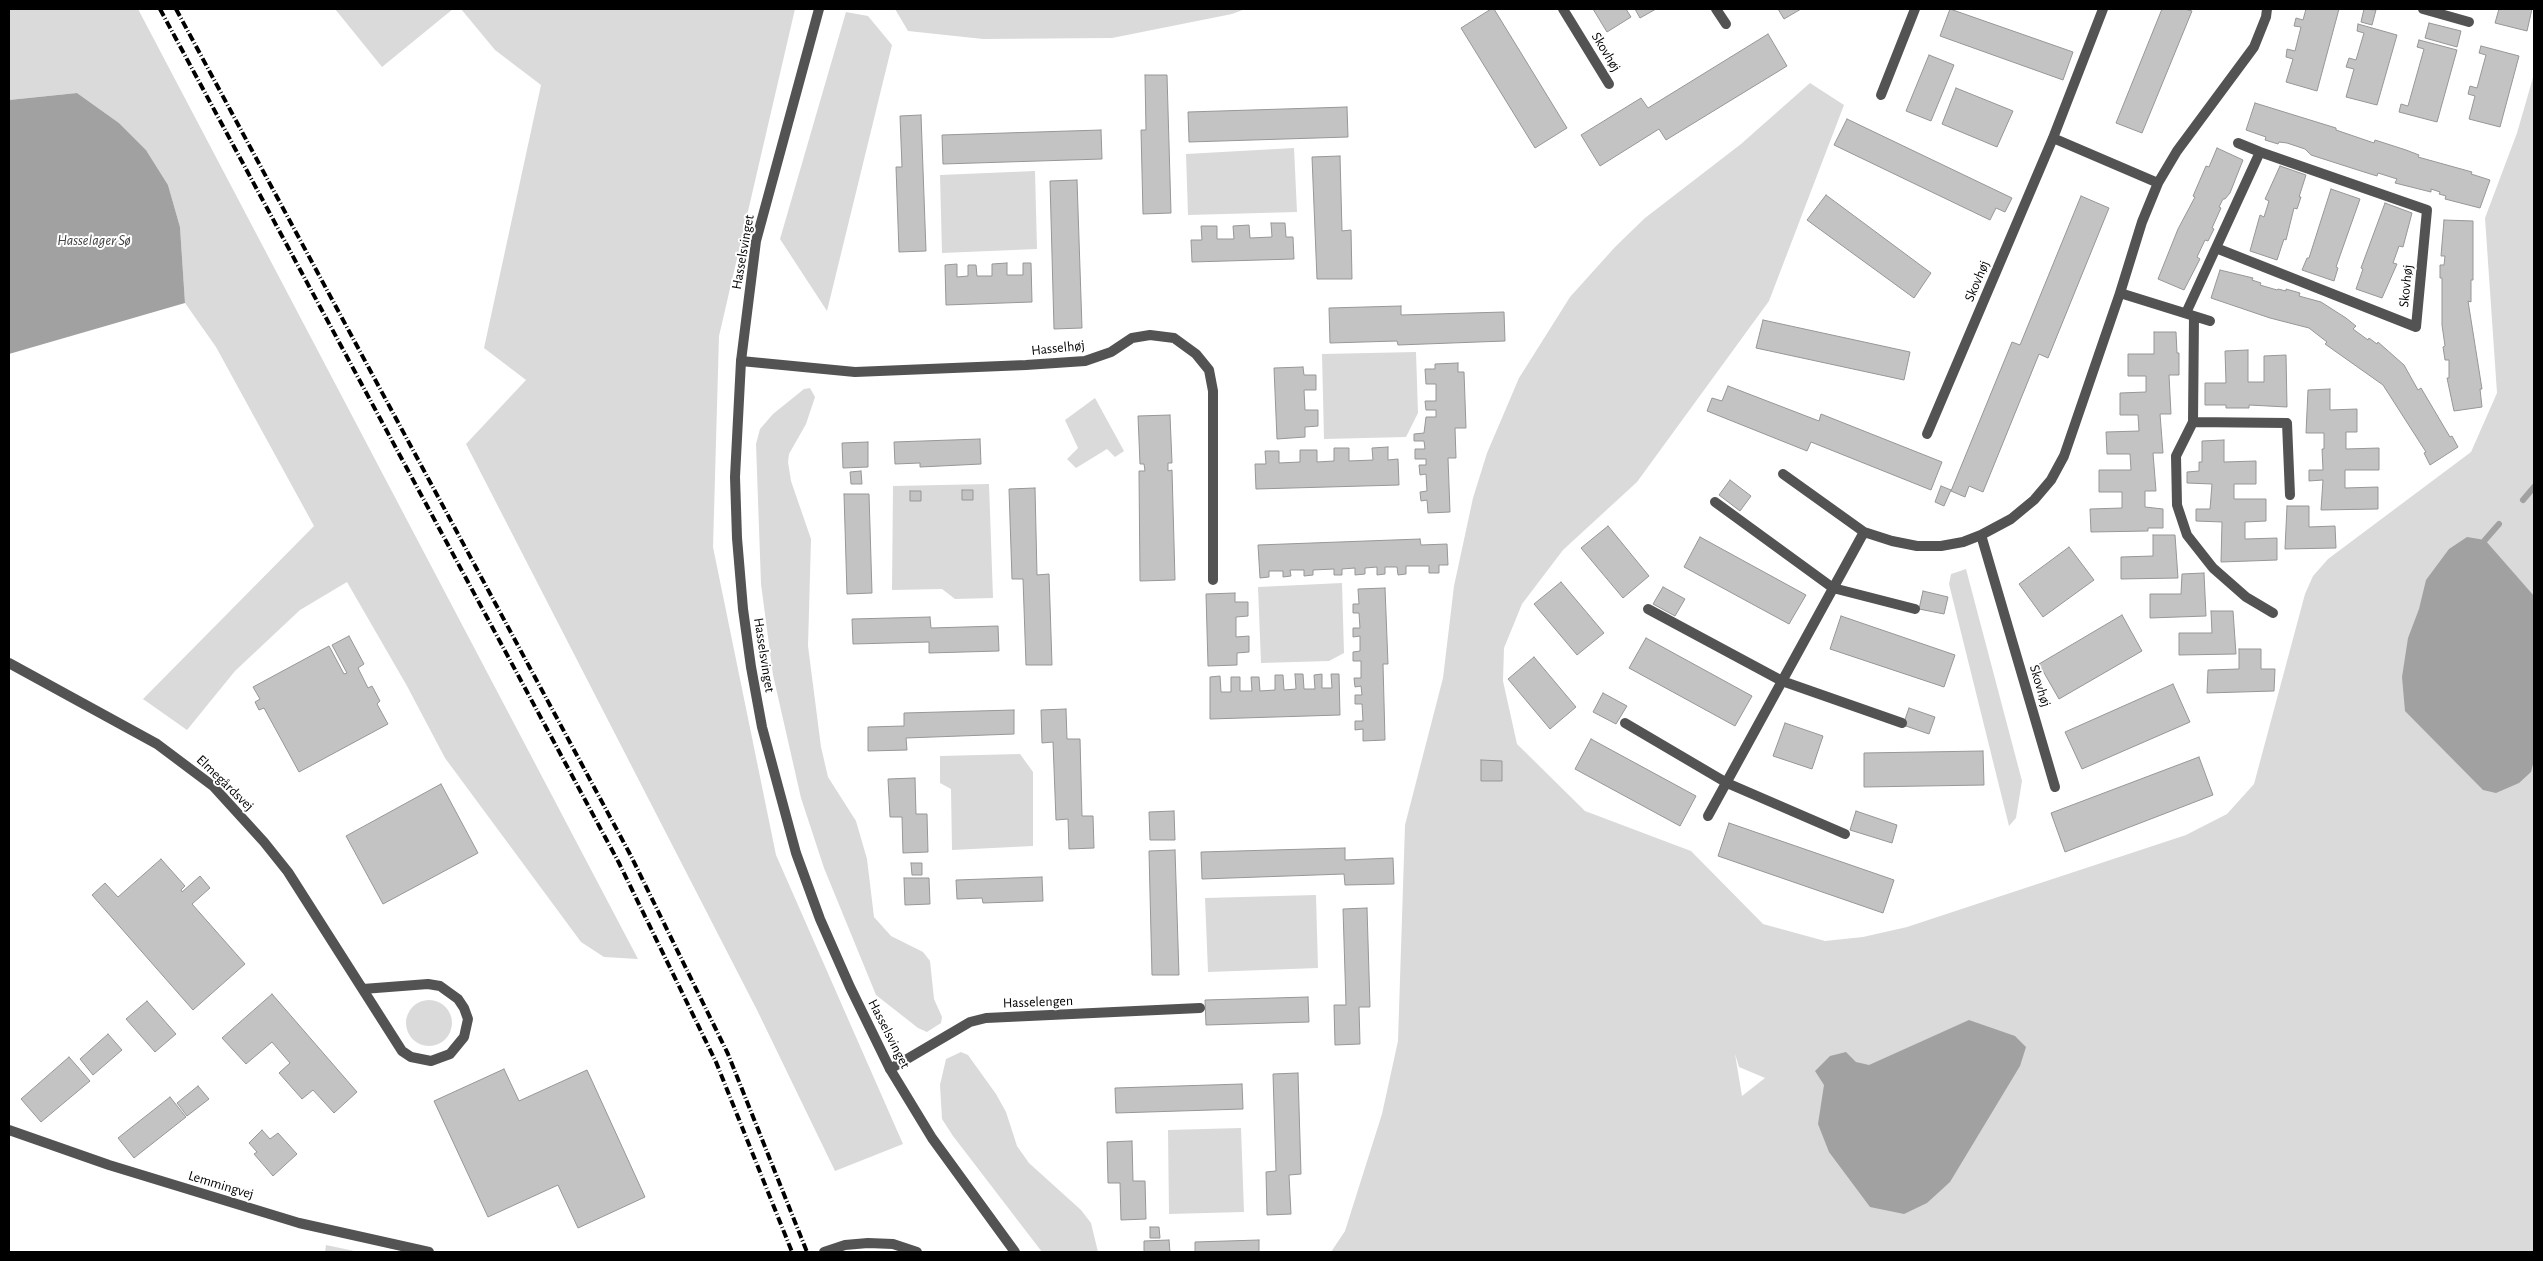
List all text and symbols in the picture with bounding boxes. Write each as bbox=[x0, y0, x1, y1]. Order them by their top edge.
street label: Skovhøj bbox=[1588, 29, 1624, 75]
street label: Hasselsvinget bbox=[728, 213, 758, 291]
water label: Hasselager Sø bbox=[57, 231, 131, 249]
street label: Skovhøj bbox=[1961, 258, 1993, 304]
street label: Skovhøj bbox=[2395, 264, 2417, 308]
street label: Hasselhøj bbox=[1030, 337, 1086, 359]
street label: Hasselsvinget bbox=[750, 616, 778, 694]
street label: Skovhøj bbox=[2026, 663, 2054, 709]
street label: Elmegårdsvej bbox=[193, 751, 257, 815]
street label: Hasselengen bbox=[1003, 992, 1073, 1012]
street label: Hasselsvinget bbox=[864, 997, 914, 1071]
street label: Lemmingvej bbox=[186, 1167, 256, 1203]

